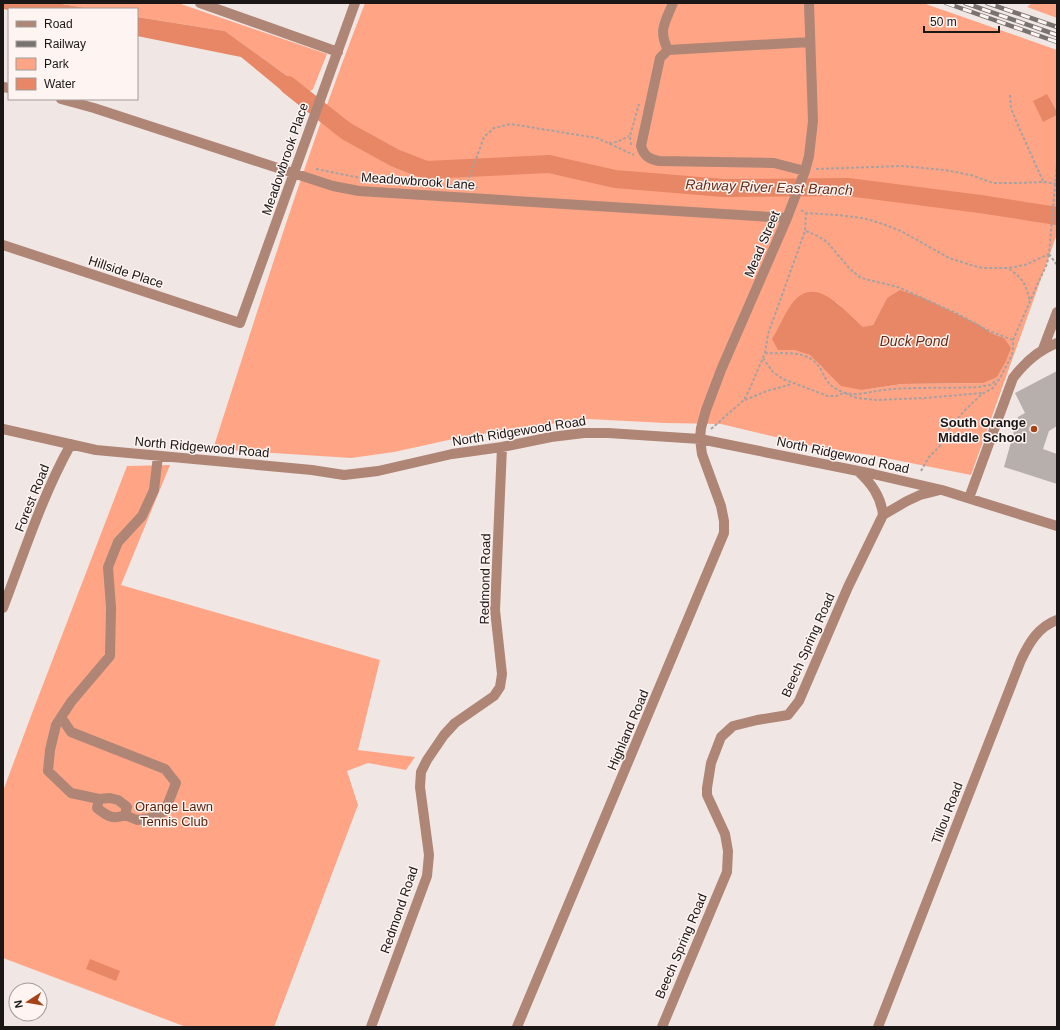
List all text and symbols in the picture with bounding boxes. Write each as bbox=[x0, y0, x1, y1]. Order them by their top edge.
legend bbox=[8, 8, 138, 100]
scale bar bbox=[924, 8, 999, 34]
text: 50 m bbox=[930, 15, 957, 29]
text: Road bbox=[44, 17, 73, 31]
text: Railway bbox=[44, 37, 86, 51]
text: Park bbox=[44, 57, 70, 71]
text: Water bbox=[44, 77, 76, 91]
street label: Meadowbrook Place bbox=[259, 101, 311, 217]
street label: Meadowbrook Lane bbox=[361, 170, 475, 192]
water label: Rahway River East Branch bbox=[685, 176, 853, 198]
street label: Mead Street bbox=[741, 208, 783, 280]
street label: Hillside Place bbox=[87, 253, 165, 291]
water label: Duck Pond bbox=[880, 333, 949, 349]
street label: North Ridgewood Road bbox=[451, 413, 587, 449]
place label: South Orange Middle School bbox=[938, 415, 1026, 445]
marker: South Orange Middle School bbox=[1029, 424, 1039, 434]
street label: North Ridgewood Road bbox=[134, 434, 270, 460]
street label: North Ridgewood Road bbox=[775, 434, 911, 476]
street label: Forest Road bbox=[12, 462, 52, 534]
street label: Redmond Road bbox=[477, 533, 493, 625]
street label: Beech Spring Road bbox=[778, 590, 838, 700]
street label: Highland Road bbox=[604, 687, 652, 773]
street label: Tillou Road bbox=[928, 780, 966, 846]
park label: Orange Lawn Tennis Club bbox=[135, 799, 213, 829]
street label: Redmond Road bbox=[377, 865, 421, 955]
street label: Beech Spring Road bbox=[652, 891, 710, 1001]
north arrow bbox=[8, 982, 48, 1022]
text: N bbox=[12, 999, 25, 1009]

